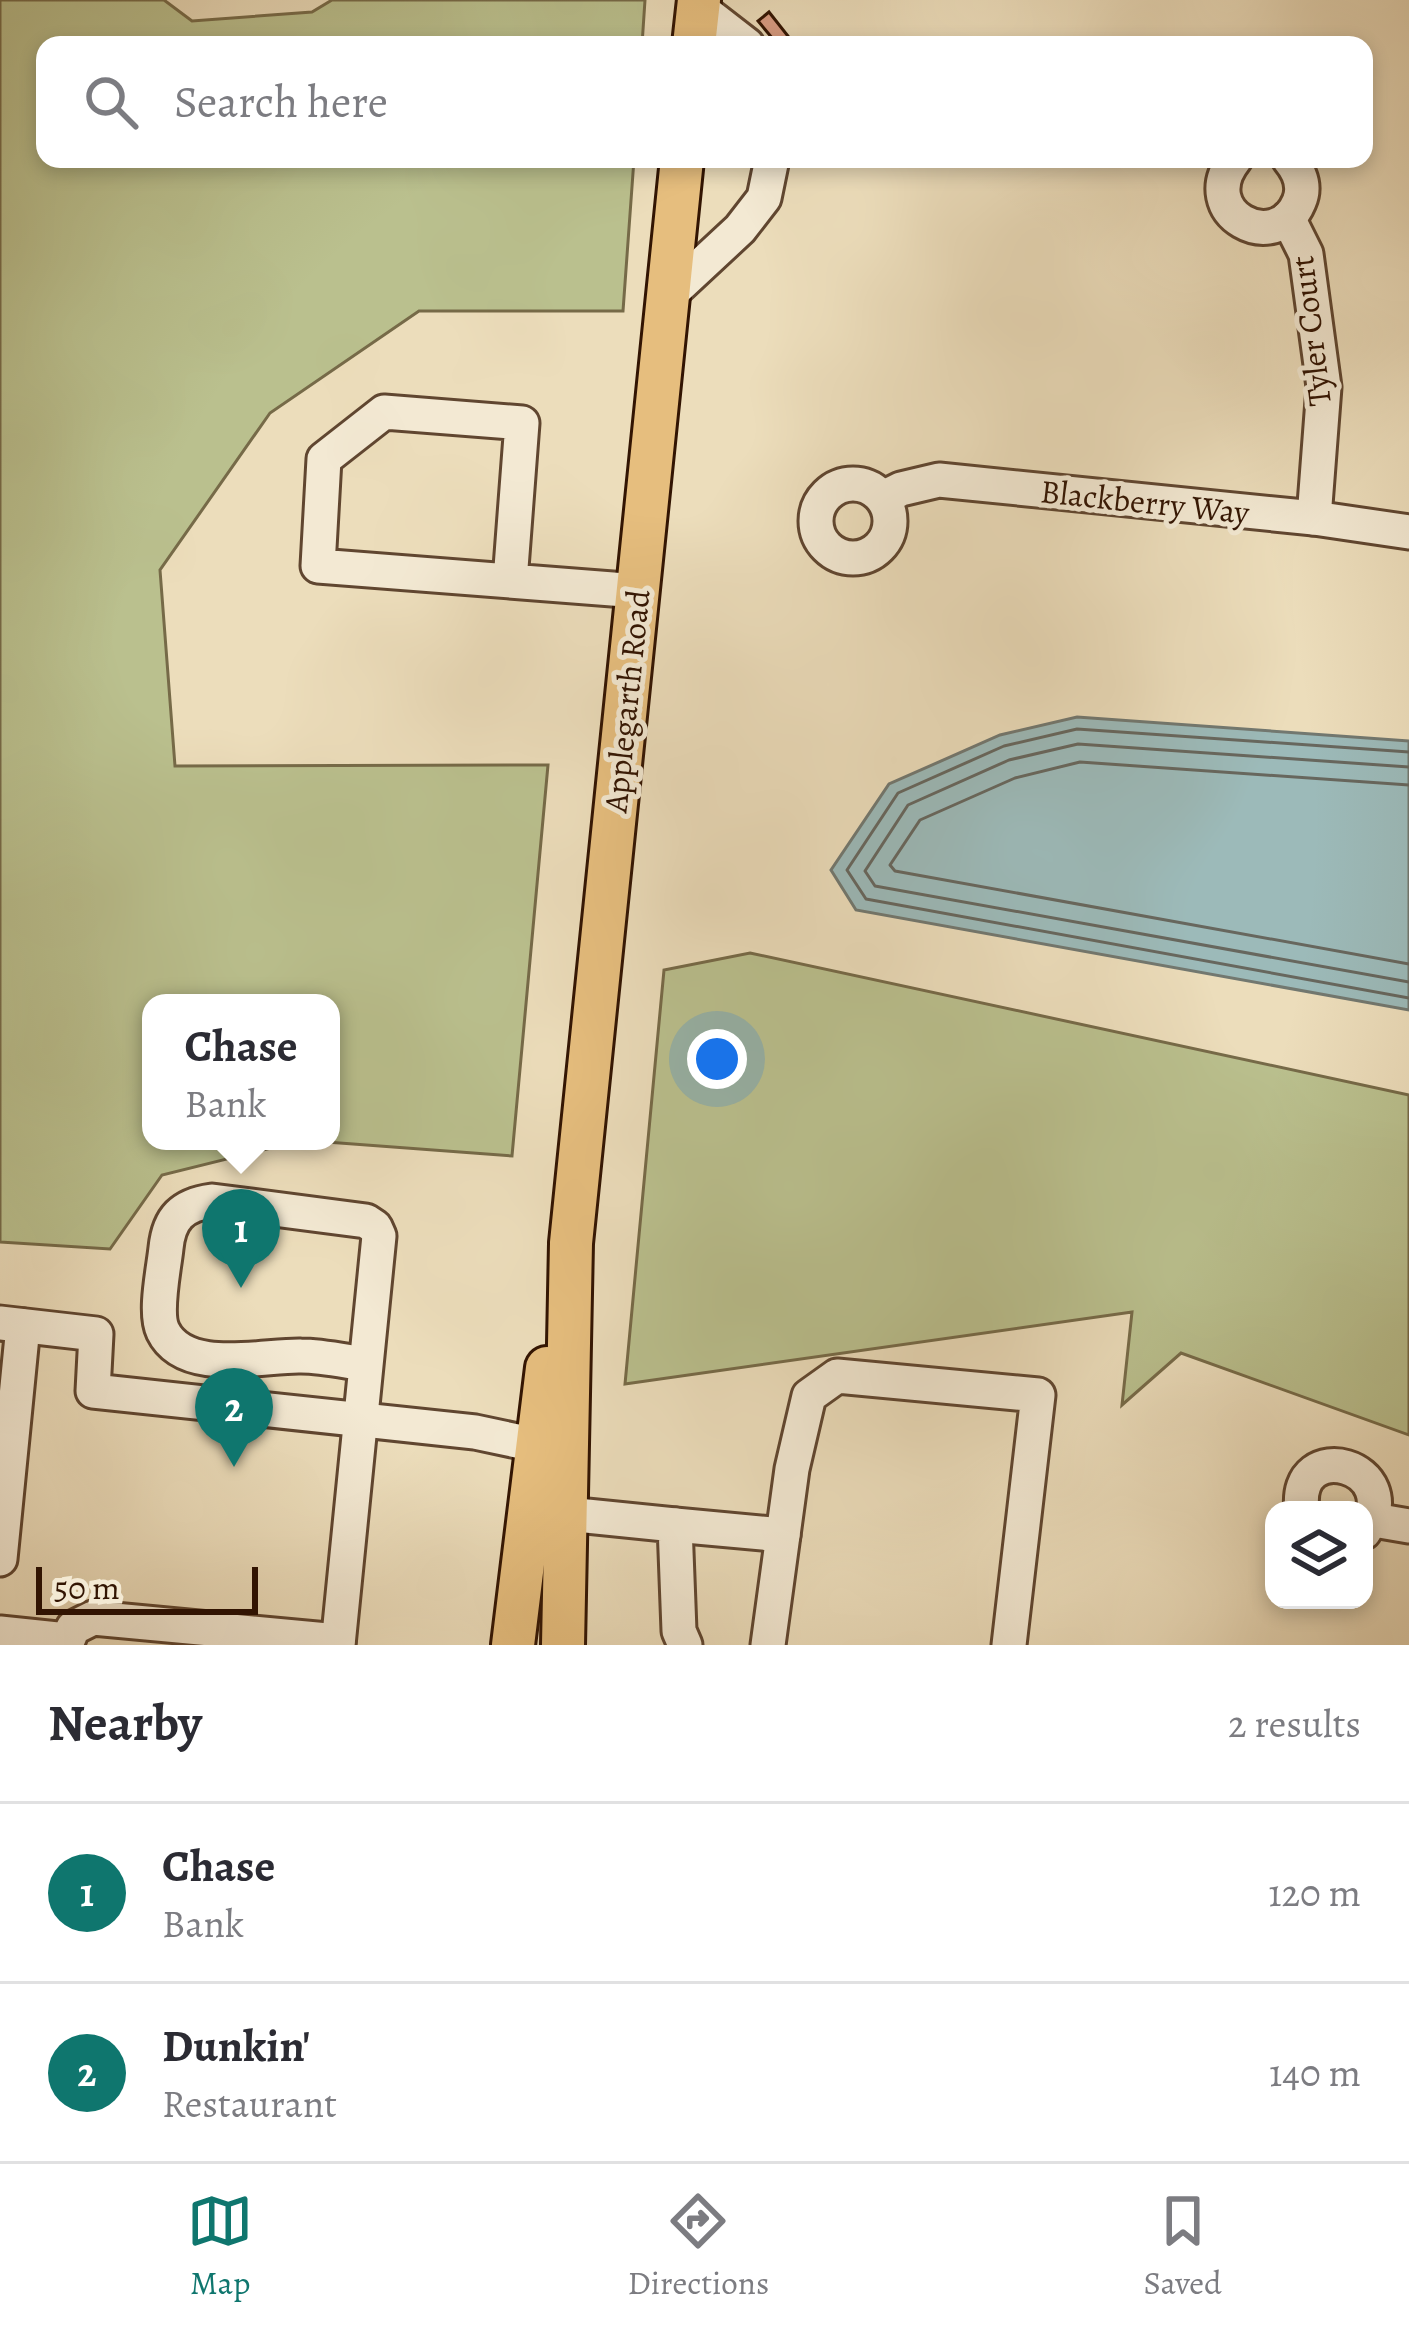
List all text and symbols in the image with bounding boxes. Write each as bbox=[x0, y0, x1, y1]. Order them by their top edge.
search box bbox=[36, 36, 1373, 168]
icon: search bbox=[78, 69, 144, 135]
text: Search here bbox=[174, 71, 388, 133]
street label: Tyler Court bbox=[1279, 253, 1342, 409]
street label: Blackberry Way bbox=[1038, 468, 1252, 535]
street label: Applegarth Road bbox=[592, 587, 661, 816]
popup bbox=[142, 994, 340, 1150]
text: Chase bbox=[184, 1015, 298, 1077]
your location bbox=[687, 1029, 747, 1089]
text: Bank bbox=[184, 1077, 267, 1130]
pin: 1 bbox=[202, 1189, 280, 1288]
pin: 2 bbox=[195, 1368, 273, 1467]
map controls bbox=[1265, 1501, 1373, 1609]
button: layers bbox=[1265, 1501, 1373, 1609]
scale bar bbox=[36, 1561, 258, 1614]
text: 50 m bbox=[54, 1565, 120, 1610]
text: Nearby bbox=[48, 1688, 202, 1758]
text: 2 results bbox=[1228, 1697, 1361, 1750]
text: Chase bbox=[162, 1835, 275, 1897]
text: 1 bbox=[80, 1866, 94, 1919]
text: 120 m bbox=[1268, 1866, 1361, 1919]
text: Bank bbox=[162, 1897, 244, 1950]
text: Dunkin' bbox=[162, 2015, 310, 2077]
text: 2 bbox=[78, 2046, 96, 2099]
text: 140 m bbox=[1269, 2046, 1361, 2099]
text: Restaurant bbox=[162, 2077, 337, 2130]
tab: Map bbox=[187, 2188, 253, 2305]
tab: Directions bbox=[628, 2188, 769, 2305]
tab: Saved bbox=[1144, 2188, 1222, 2305]

